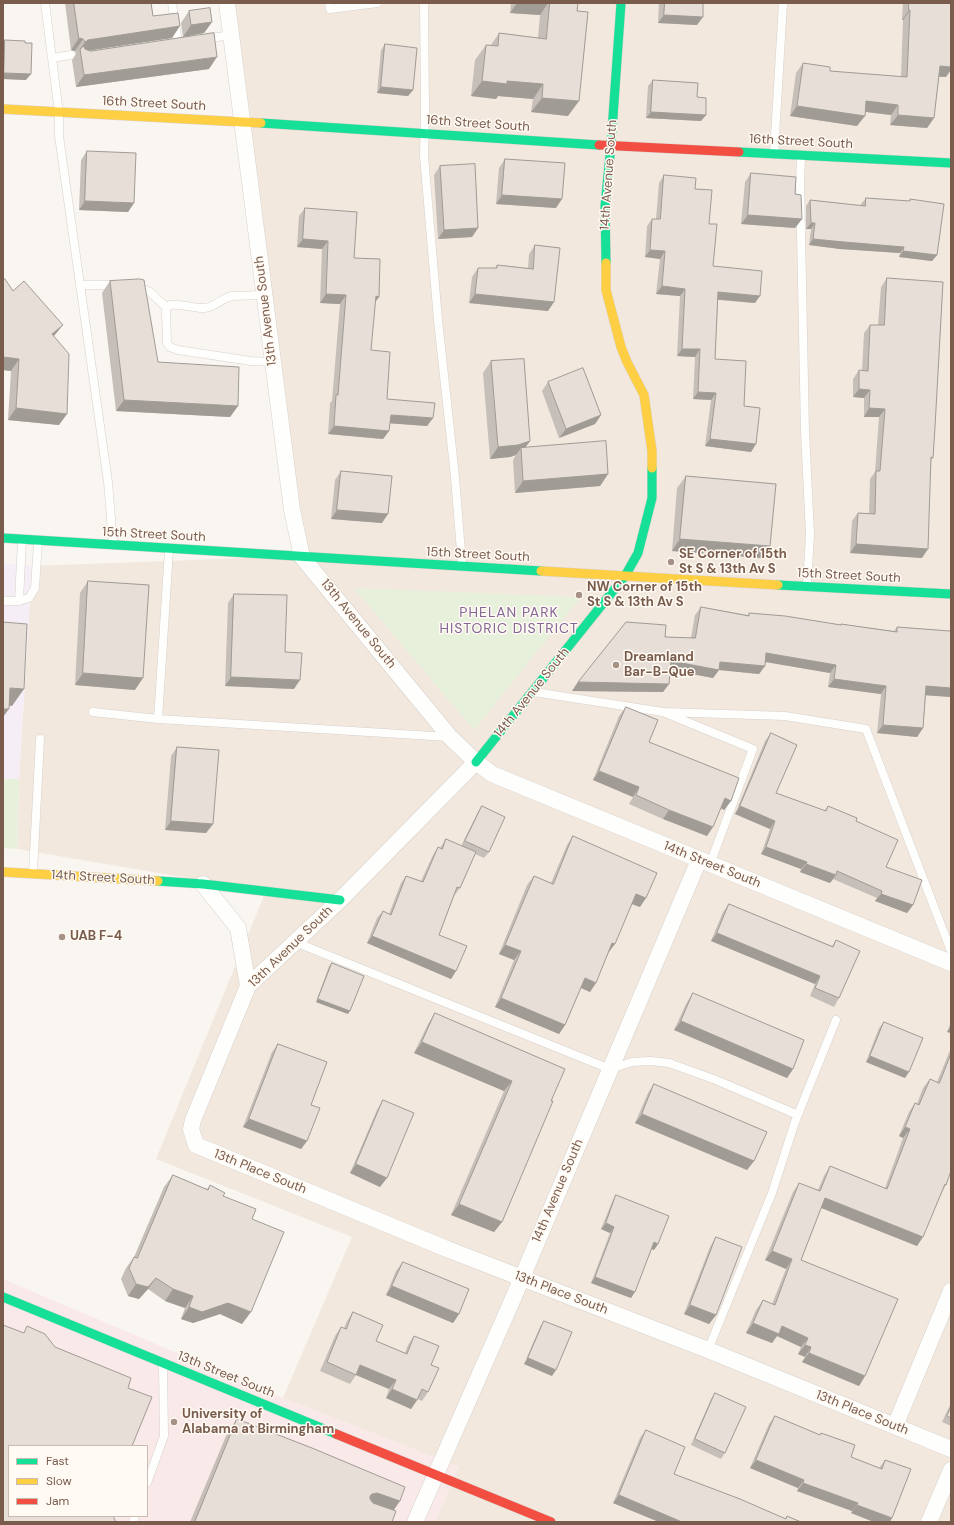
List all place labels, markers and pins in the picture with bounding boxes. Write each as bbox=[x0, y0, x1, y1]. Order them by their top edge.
place label: SE Corner of 15th St S & 13th Av S bbox=[679, 547, 787, 578]
marker: SE Corner of 15th St S & 13th Av S bbox=[666, 557, 676, 567]
place label: NW Corner of 15th St S & 13th Av S bbox=[587, 580, 702, 611]
marker: NW Corner of 15th St S & 13th Av S bbox=[574, 590, 584, 600]
place label: Dreamland Bar-B-Que bbox=[624, 650, 695, 681]
marker: Dreamland Bar-B-Que bbox=[611, 660, 621, 670]
place label: UAB F-4 bbox=[70, 929, 122, 945]
marker: UAB F-4 bbox=[57, 932, 67, 942]
place label: University of Alabama at Birmingham bbox=[182, 1407, 334, 1438]
marker: University of Alabama at Birmingham bbox=[169, 1417, 179, 1427]

